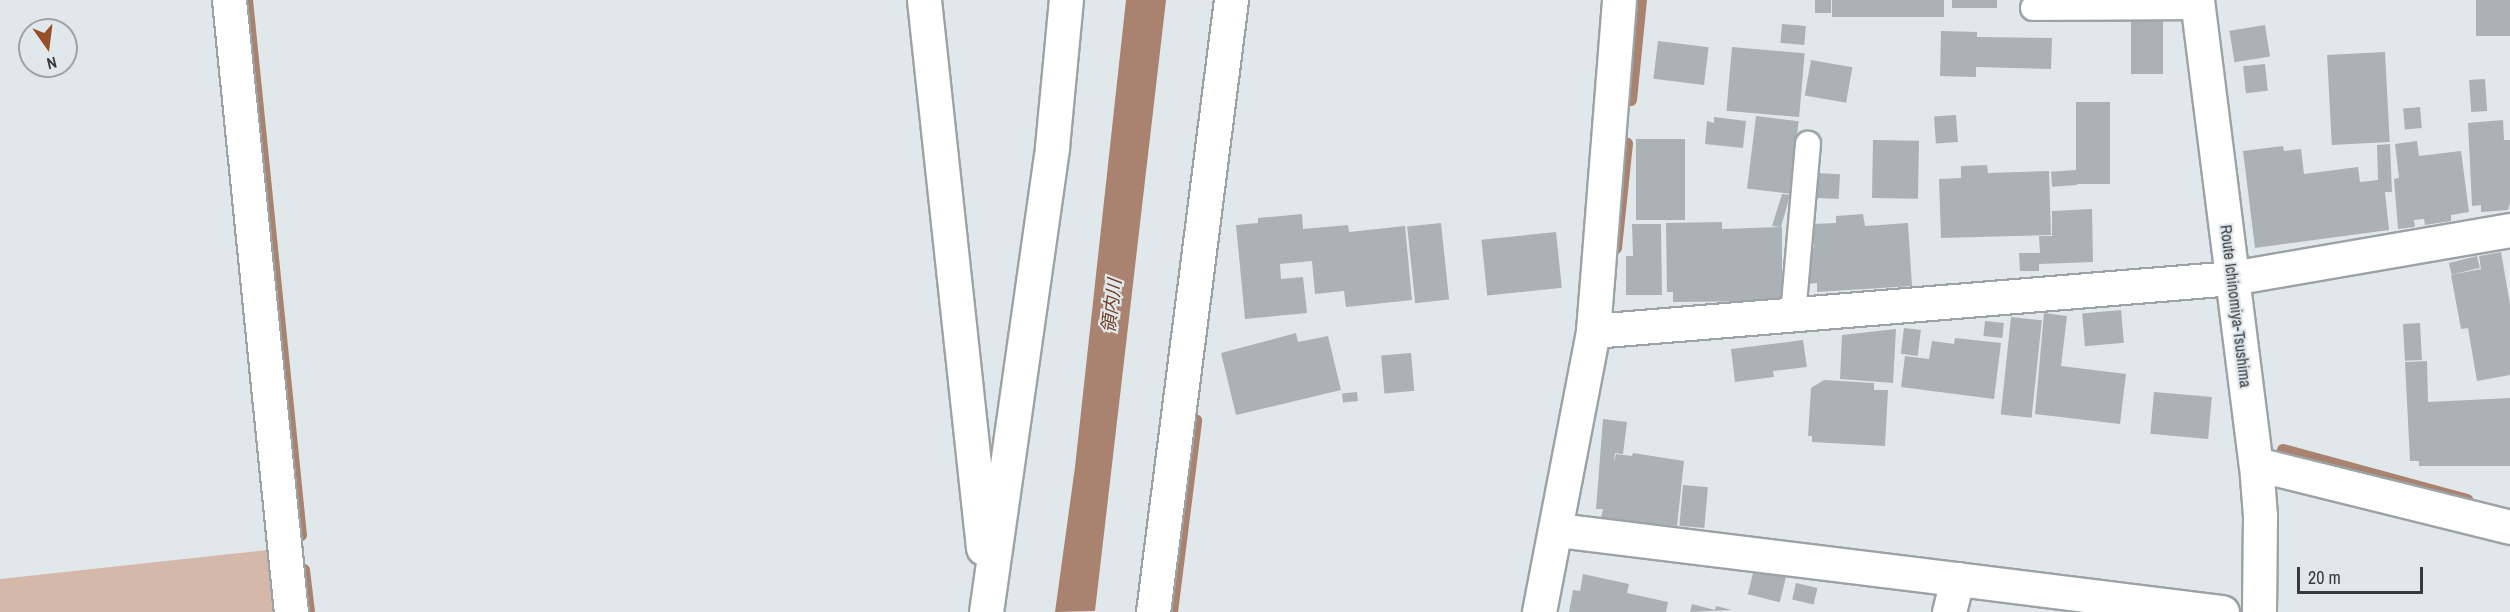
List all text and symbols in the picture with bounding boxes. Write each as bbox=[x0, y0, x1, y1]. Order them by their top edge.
north arrow bbox=[18, 18, 78, 78]
text: N bbox=[45, 52, 59, 75]
street label: Route Ichinomiya-Tsushima bbox=[2216, 224, 2256, 388]
water label: 領内川 bbox=[1098, 278, 1126, 334]
scale bar bbox=[2300, 555, 2426, 593]
text: 20 m bbox=[2308, 565, 2341, 590]

